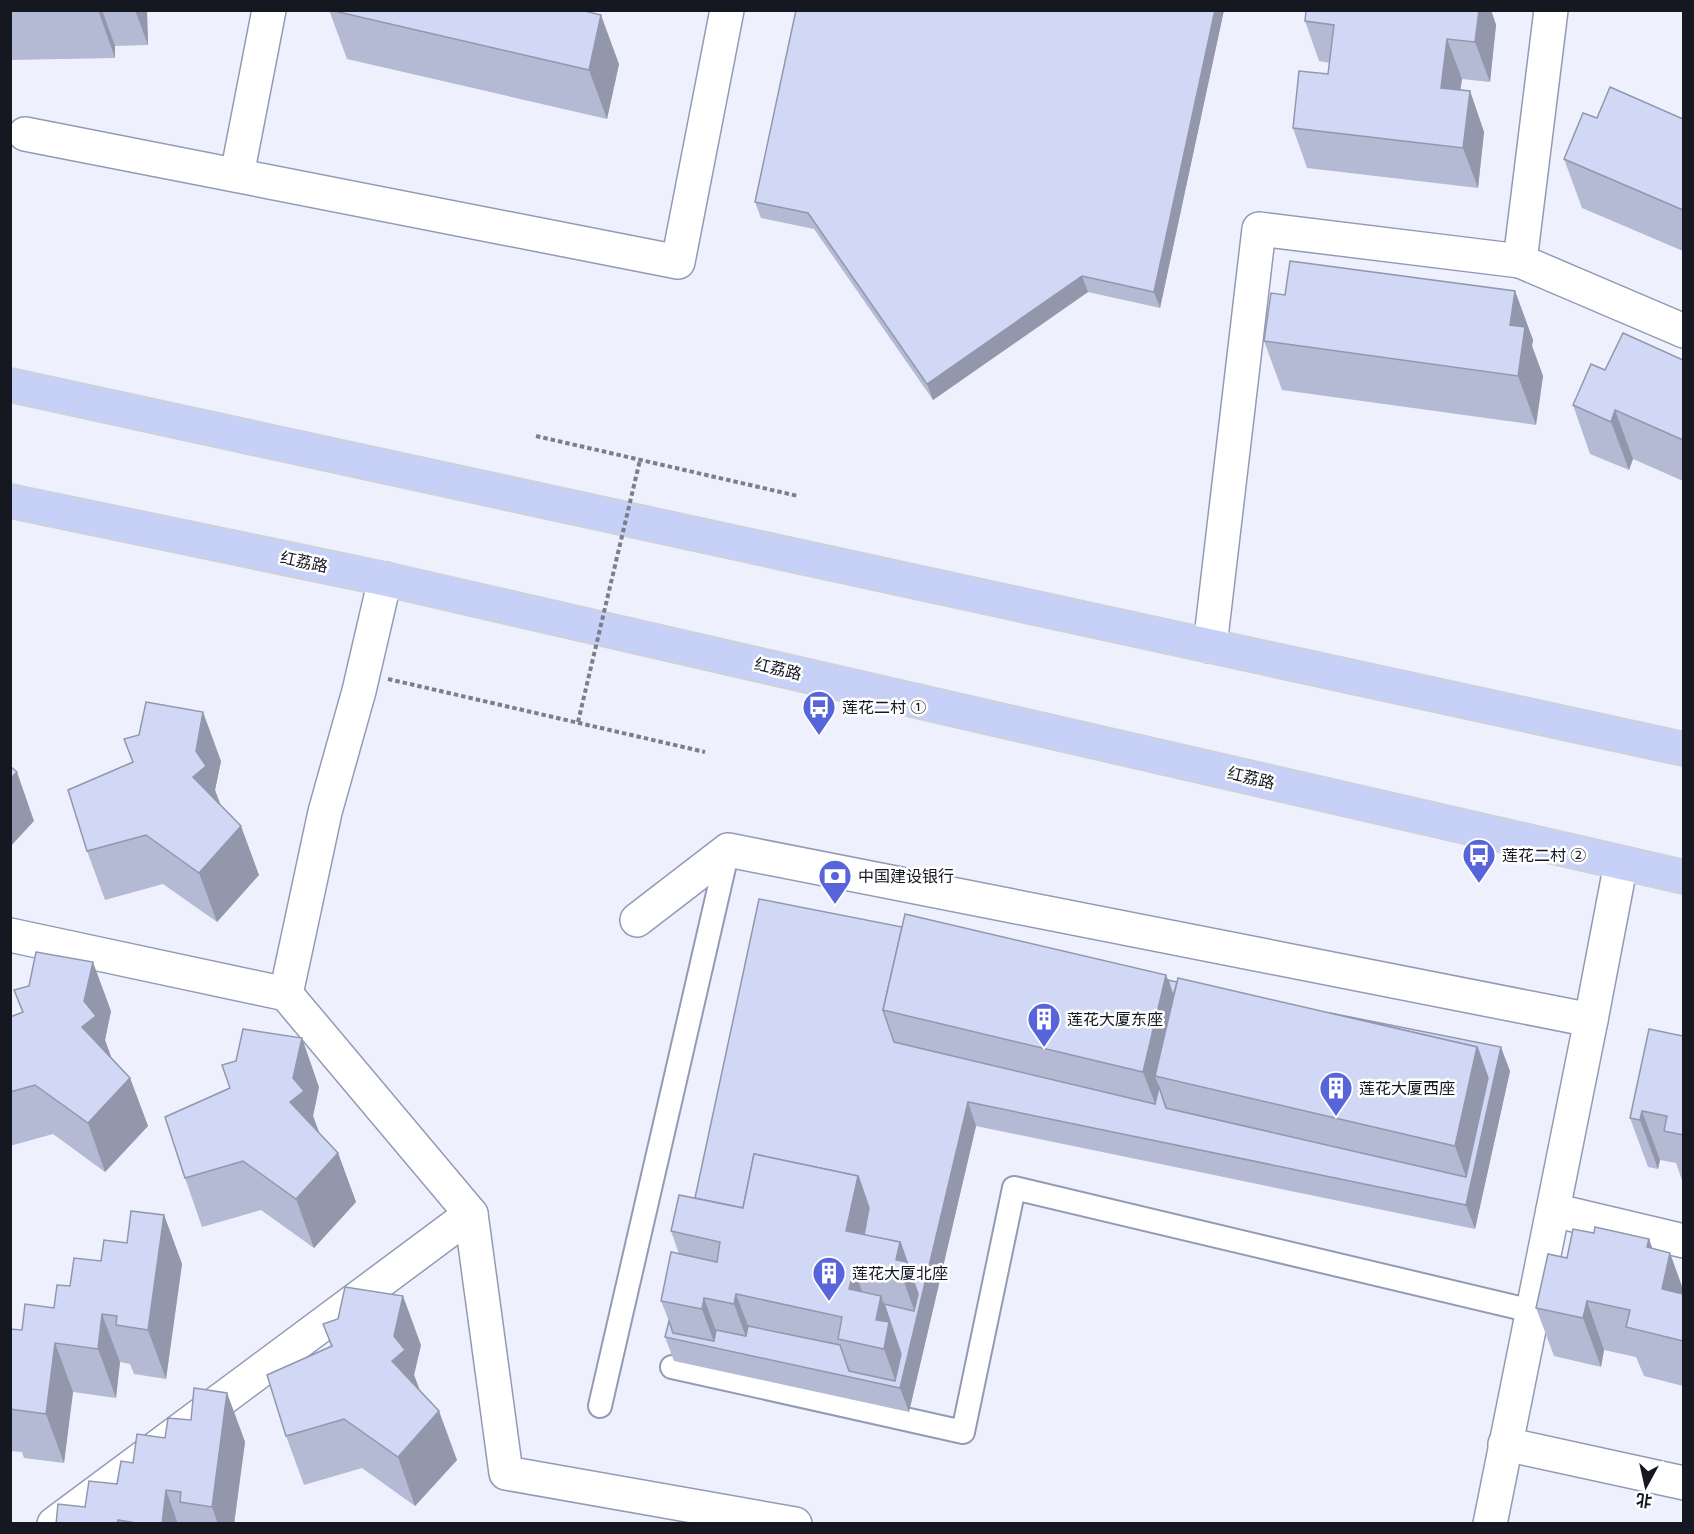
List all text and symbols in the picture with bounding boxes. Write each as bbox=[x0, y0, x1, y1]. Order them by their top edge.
street label: 红荔路 bbox=[279, 548, 329, 576]
street label: 红荔路 bbox=[752, 654, 804, 684]
bus stop icon: 莲花二村 ① bbox=[801, 689, 837, 736]
place label: 莲花二村 ① bbox=[842, 698, 926, 717]
street label: 红荔路 bbox=[1225, 763, 1277, 793]
bus stop icon: 莲花二村 ② bbox=[1461, 837, 1497, 884]
place label: 莲花二村 ② bbox=[1502, 846, 1586, 865]
bank icon: 中国建设银行 bbox=[817, 858, 853, 905]
place label: 中国建设银行 bbox=[858, 867, 954, 886]
building icon: 莲花大厦东座 bbox=[1026, 1001, 1062, 1048]
place label: 莲花大厦东座 bbox=[1067, 1010, 1163, 1029]
building icon: 莲花大厦西座 bbox=[1318, 1070, 1354, 1117]
place label: 莲花大厦西座 bbox=[1359, 1079, 1455, 1098]
building icon: 莲花大厦北座 bbox=[811, 1255, 847, 1302]
place label: 莲花大厦北座 bbox=[852, 1264, 948, 1283]
north arrow bbox=[1616, 1456, 1676, 1516]
text: 北 bbox=[1635, 1490, 1653, 1511]

